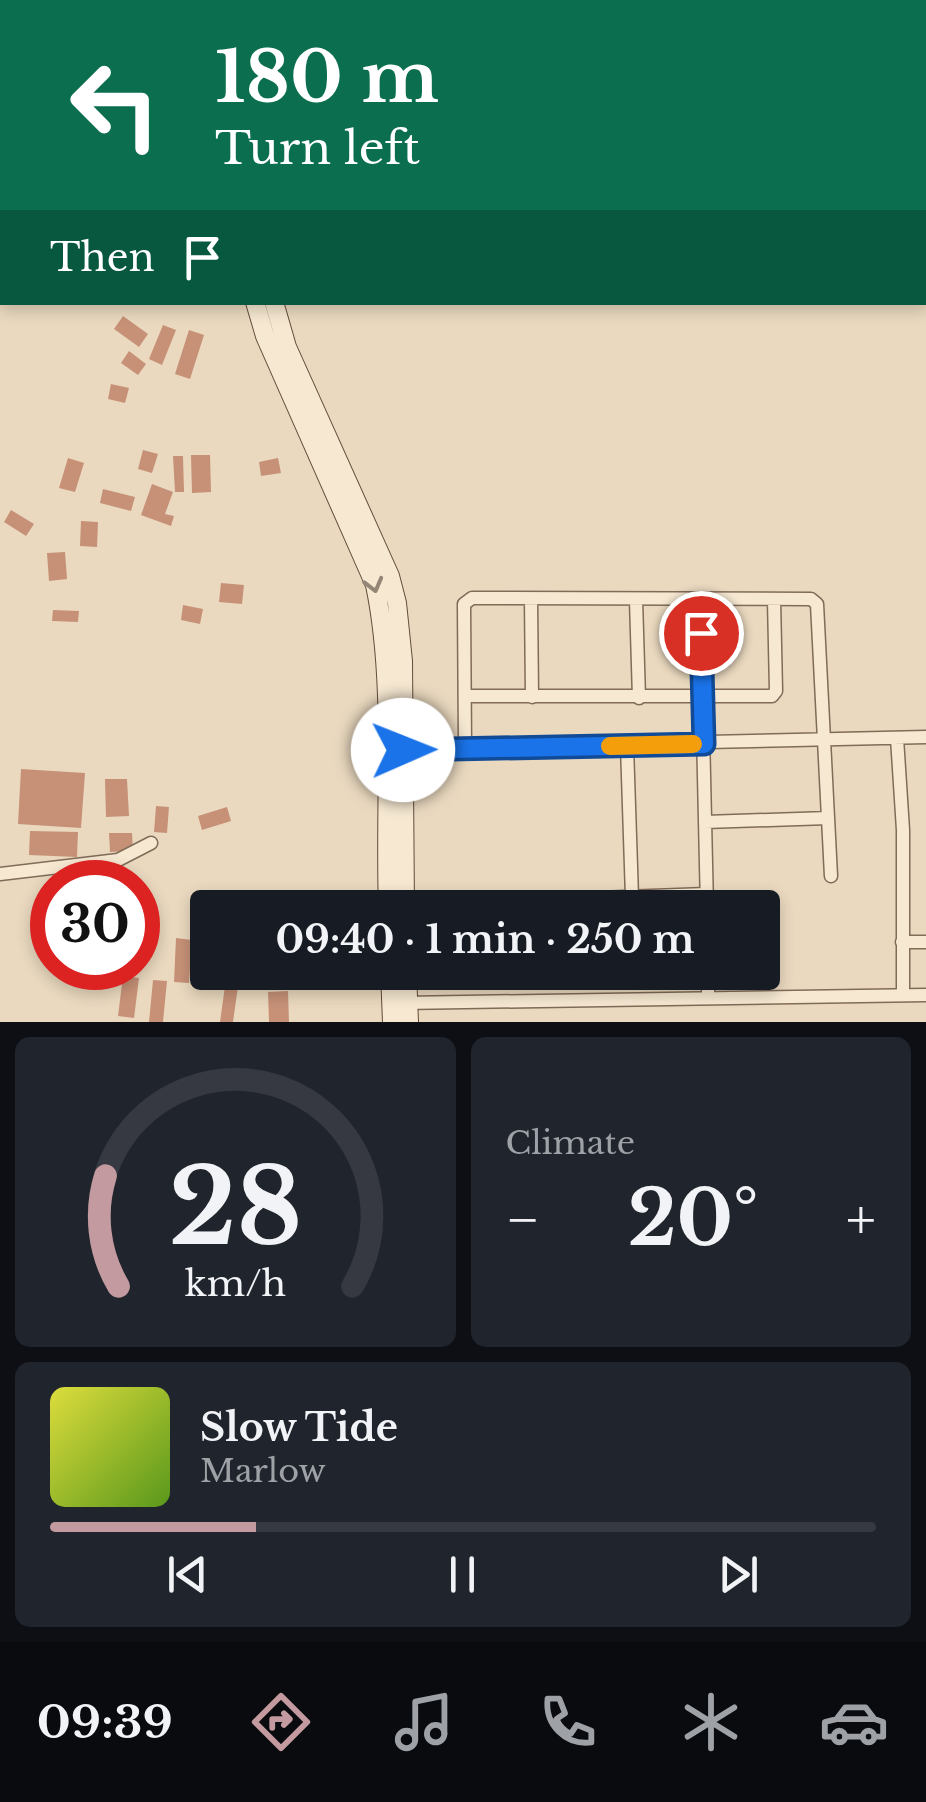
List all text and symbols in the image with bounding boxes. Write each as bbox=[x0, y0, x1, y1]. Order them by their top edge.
text: 180 m bbox=[215, 34, 439, 121]
icon: left bbox=[50, 40, 180, 170]
text: Turn left bbox=[215, 120, 420, 176]
icon: arrive bbox=[175, 230, 230, 285]
text: Then bbox=[50, 234, 155, 281]
one-way arrow bbox=[362, 576, 383, 594]
pin bbox=[659, 591, 744, 676]
icon: arrive bbox=[674, 606, 729, 661]
position arrow bbox=[351, 698, 455, 802]
speed limit sign: 30 bbox=[30, 860, 160, 990]
text: 09:40 · 1 min · 250 m bbox=[275, 916, 695, 963]
text: Climate bbox=[506, 1123, 635, 1163]
text: 28 bbox=[168, 1143, 302, 1272]
text: 20° bbox=[628, 1172, 758, 1265]
text: − bbox=[506, 1186, 540, 1254]
text: + bbox=[846, 1186, 876, 1254]
text: km/h bbox=[185, 1261, 286, 1306]
text: Slow Tide bbox=[200, 1404, 398, 1451]
text: Marlow bbox=[200, 1451, 326, 1491]
icon: previous bbox=[160, 1547, 215, 1602]
icon: pause bbox=[435, 1547, 490, 1602]
icon: next bbox=[711, 1547, 766, 1602]
icon: directions bbox=[246, 1687, 316, 1757]
icon: music bbox=[389, 1687, 459, 1757]
icon: phone bbox=[533, 1687, 603, 1757]
icon: climate bbox=[676, 1687, 746, 1757]
icon: car bbox=[819, 1687, 889, 1757]
text: 09:39 bbox=[37, 1694, 173, 1750]

